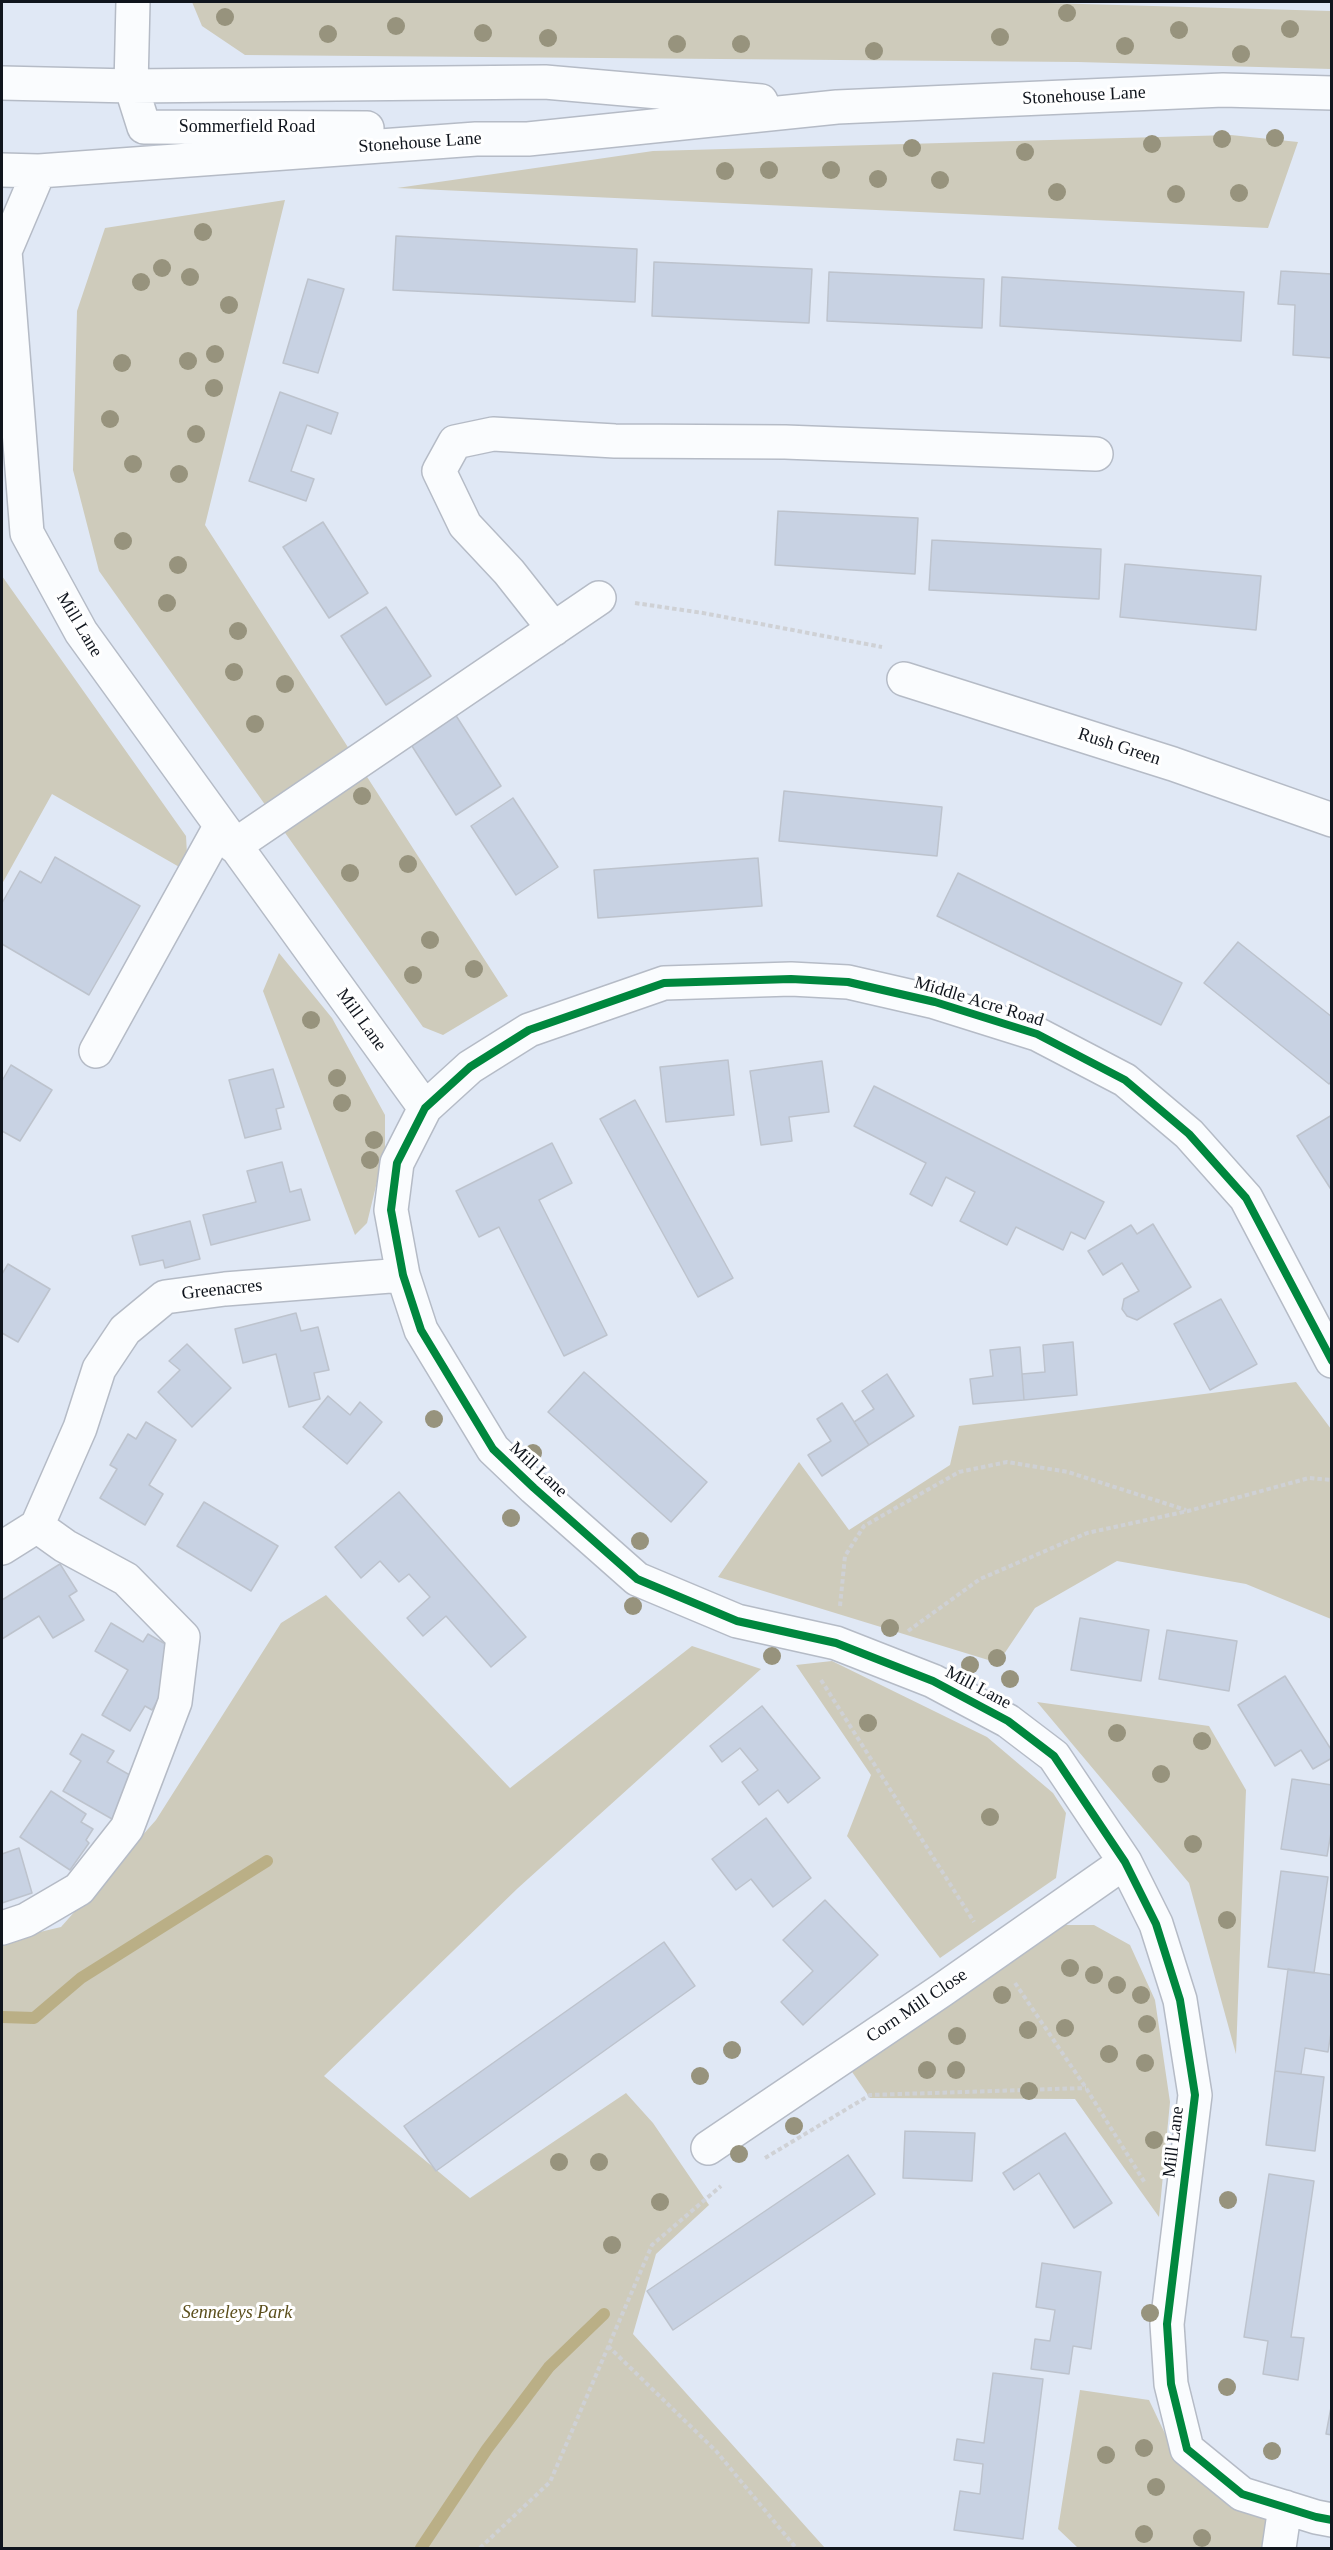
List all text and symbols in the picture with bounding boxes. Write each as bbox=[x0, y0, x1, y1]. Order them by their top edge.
street label: Stonehouse Lane bbox=[1022, 82, 1146, 110]
street label: Sommerfield Road bbox=[179, 116, 315, 138]
street label: Stonehouse Lane bbox=[358, 128, 482, 158]
street label: Mill Lane bbox=[51, 589, 107, 661]
street label: Rush Green bbox=[1075, 724, 1163, 770]
street label: Middle Acre Road bbox=[912, 972, 1046, 1032]
street label: Mill Lane bbox=[331, 985, 391, 1055]
street label: Greenacres bbox=[181, 1275, 263, 1305]
street label: Mill Lane bbox=[504, 1438, 572, 1502]
street label: Mill Lane bbox=[941, 1662, 1015, 1714]
street label: Corn Mill Close bbox=[862, 1964, 972, 2048]
street label: Mill Lane bbox=[1159, 2105, 1189, 2179]
park label: Senneleys Park bbox=[182, 2302, 292, 2324]

